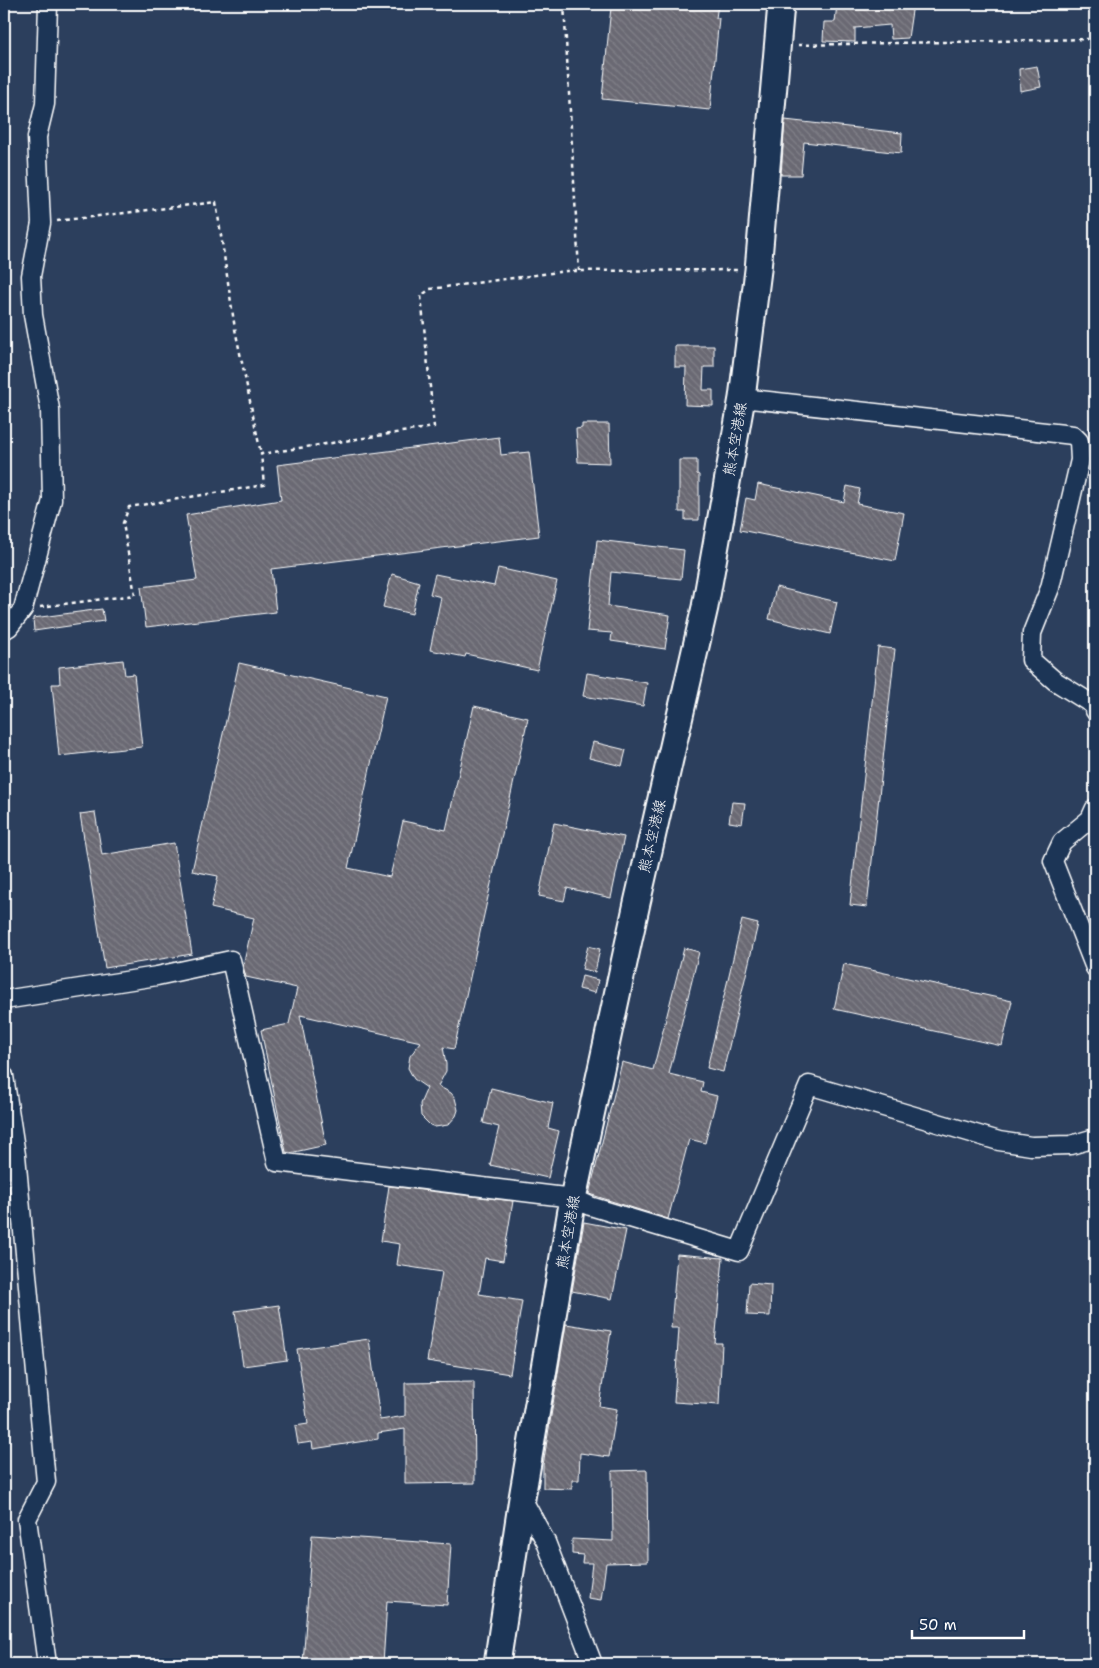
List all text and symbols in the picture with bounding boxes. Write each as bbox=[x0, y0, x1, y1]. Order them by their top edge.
street label: 熊本空港線 bbox=[719, 400, 751, 478]
street label: 熊本空港線 bbox=[634, 797, 670, 875]
street label: 熊本空港線 bbox=[552, 1193, 584, 1271]
scale bar bbox=[912, 1608, 1024, 1640]
text: 50 m bbox=[919, 1615, 957, 1635]

